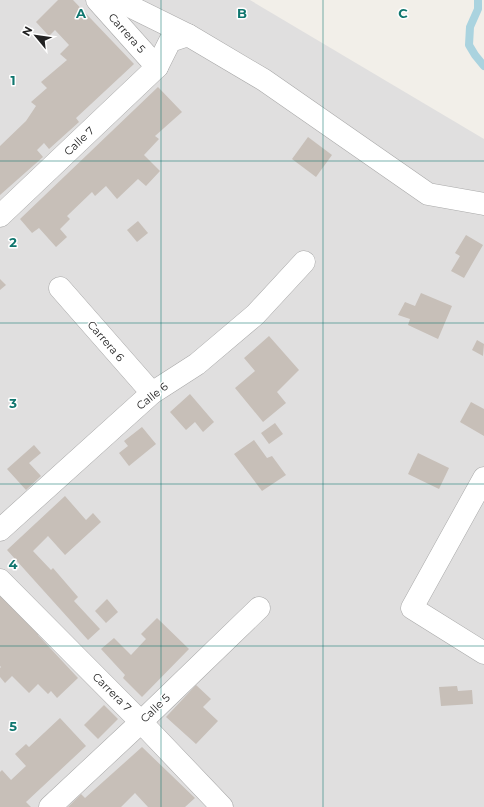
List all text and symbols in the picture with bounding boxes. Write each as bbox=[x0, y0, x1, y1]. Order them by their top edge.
text: A bbox=[75, 5, 87, 21]
text: B bbox=[237, 5, 247, 21]
text: C bbox=[398, 5, 408, 21]
street label: Carrera 5 bbox=[105, 10, 149, 56]
north arrow bbox=[16, 16, 56, 56]
text: N bbox=[19, 24, 36, 38]
text: 1 bbox=[10, 72, 16, 88]
street label: Calle 7 bbox=[61, 124, 97, 158]
text: 2 bbox=[9, 234, 17, 250]
street label: Carrera 6 bbox=[84, 318, 128, 364]
street label: Calle 6 bbox=[133, 379, 171, 413]
text: 3 bbox=[8, 395, 17, 411]
text: 4 bbox=[9, 556, 18, 572]
street label: Carrera 7 bbox=[90, 670, 134, 714]
street label: Calle 5 bbox=[137, 691, 173, 725]
text: 5 bbox=[9, 718, 17, 734]

